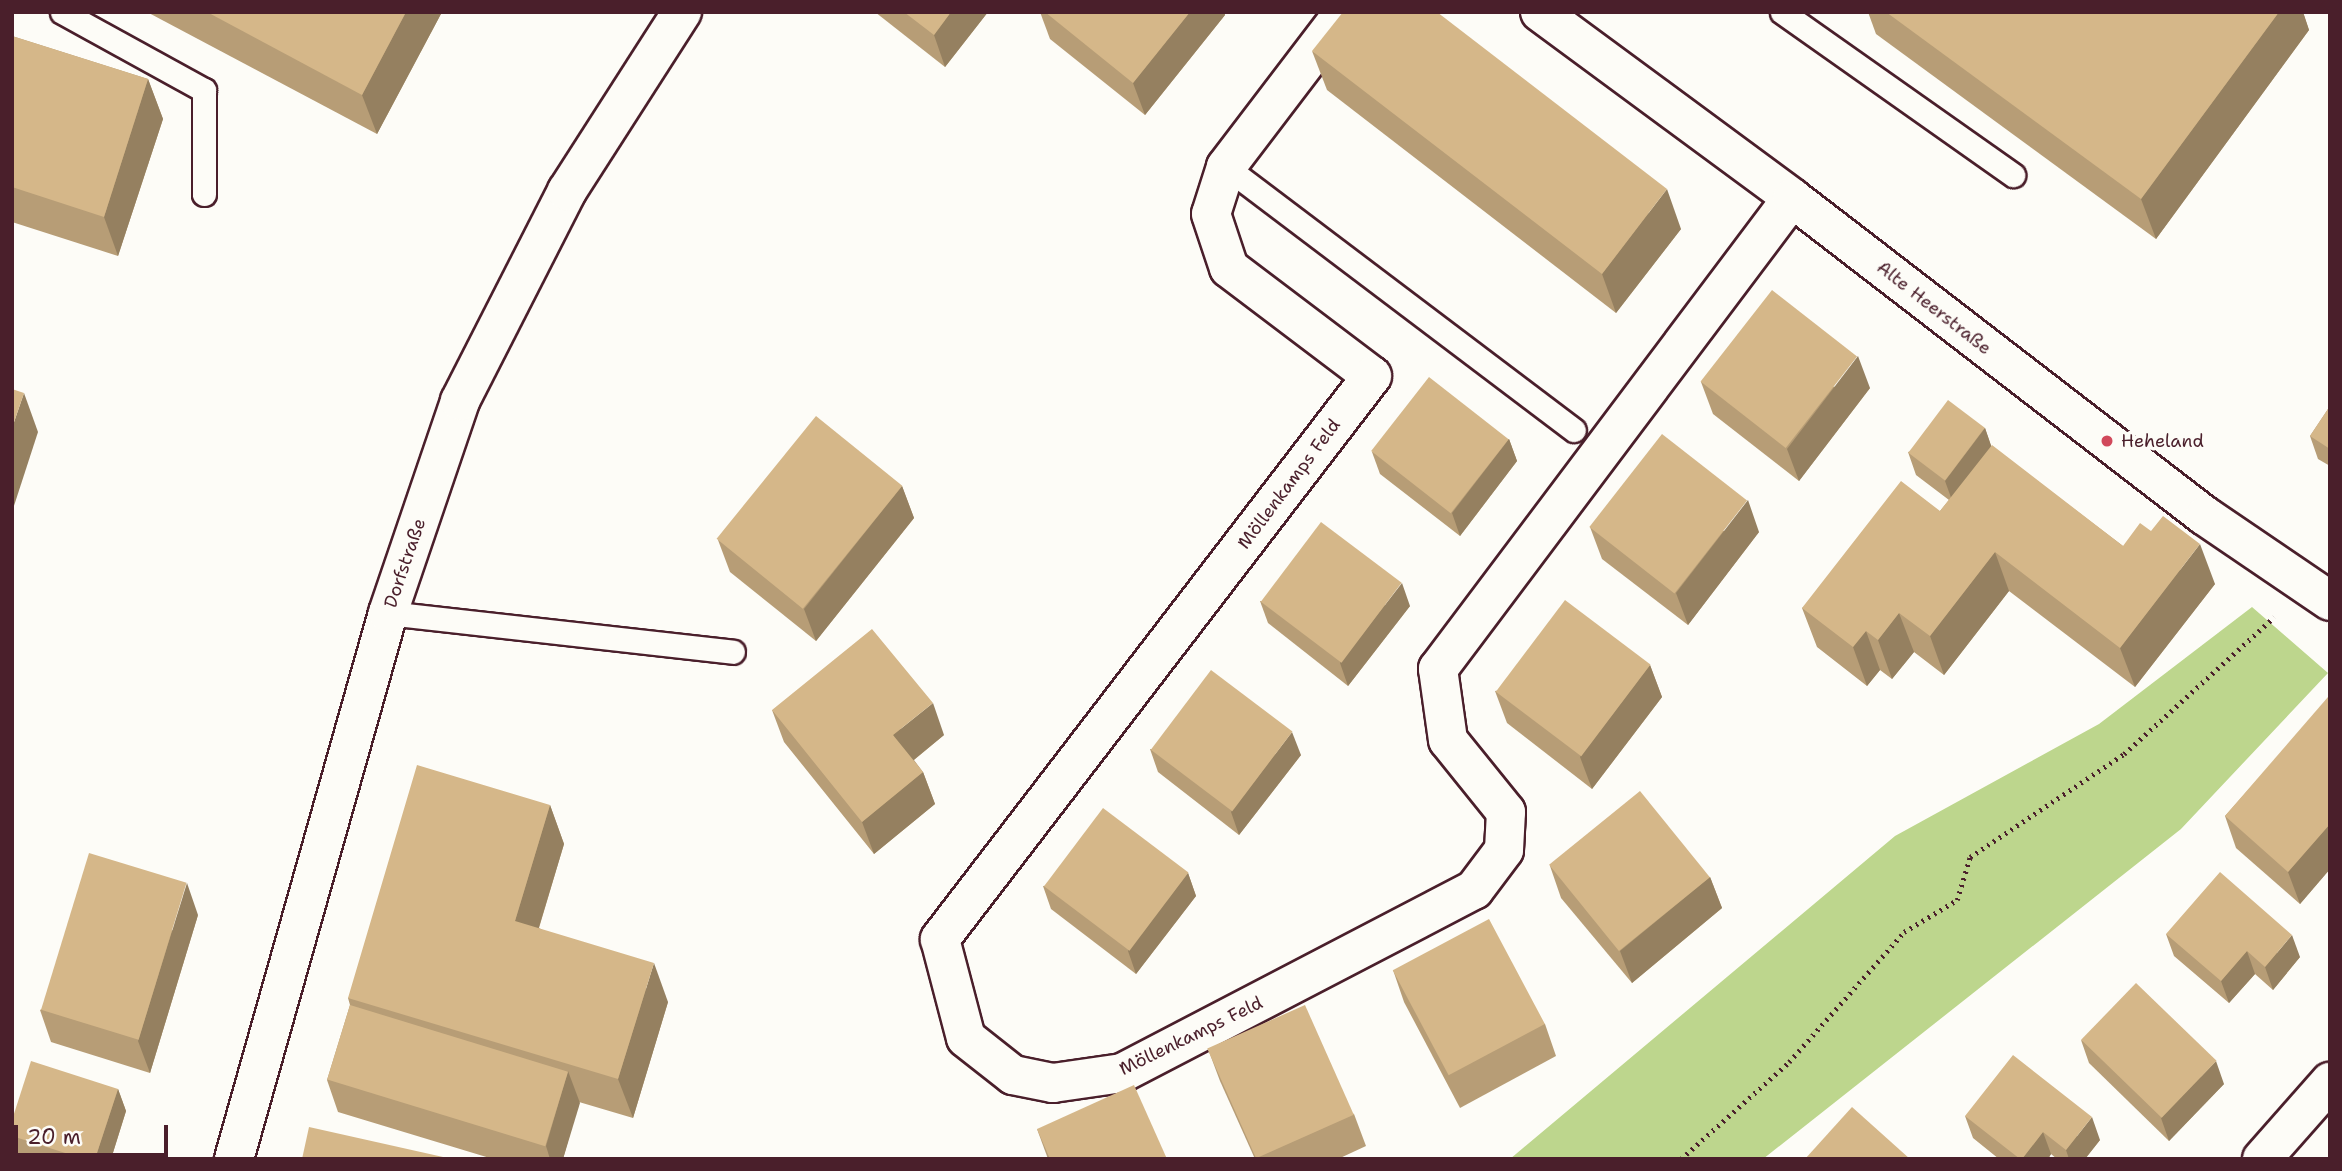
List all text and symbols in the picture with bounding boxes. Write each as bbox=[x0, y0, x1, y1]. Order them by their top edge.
street label: Alte Heerstraße bbox=[1873, 257, 1995, 359]
street label: Möllenkamps Feld bbox=[1233, 415, 1345, 553]
place label: Heheland bbox=[2121, 430, 2204, 452]
marker: Heheland bbox=[2099, 433, 2115, 449]
street label: Dorfstraße bbox=[380, 515, 430, 611]
street label: Möllenkamps Feld bbox=[1116, 992, 1266, 1080]
scale bar bbox=[18, 1112, 172, 1156]
text: 20 m bbox=[27, 1123, 81, 1151]

